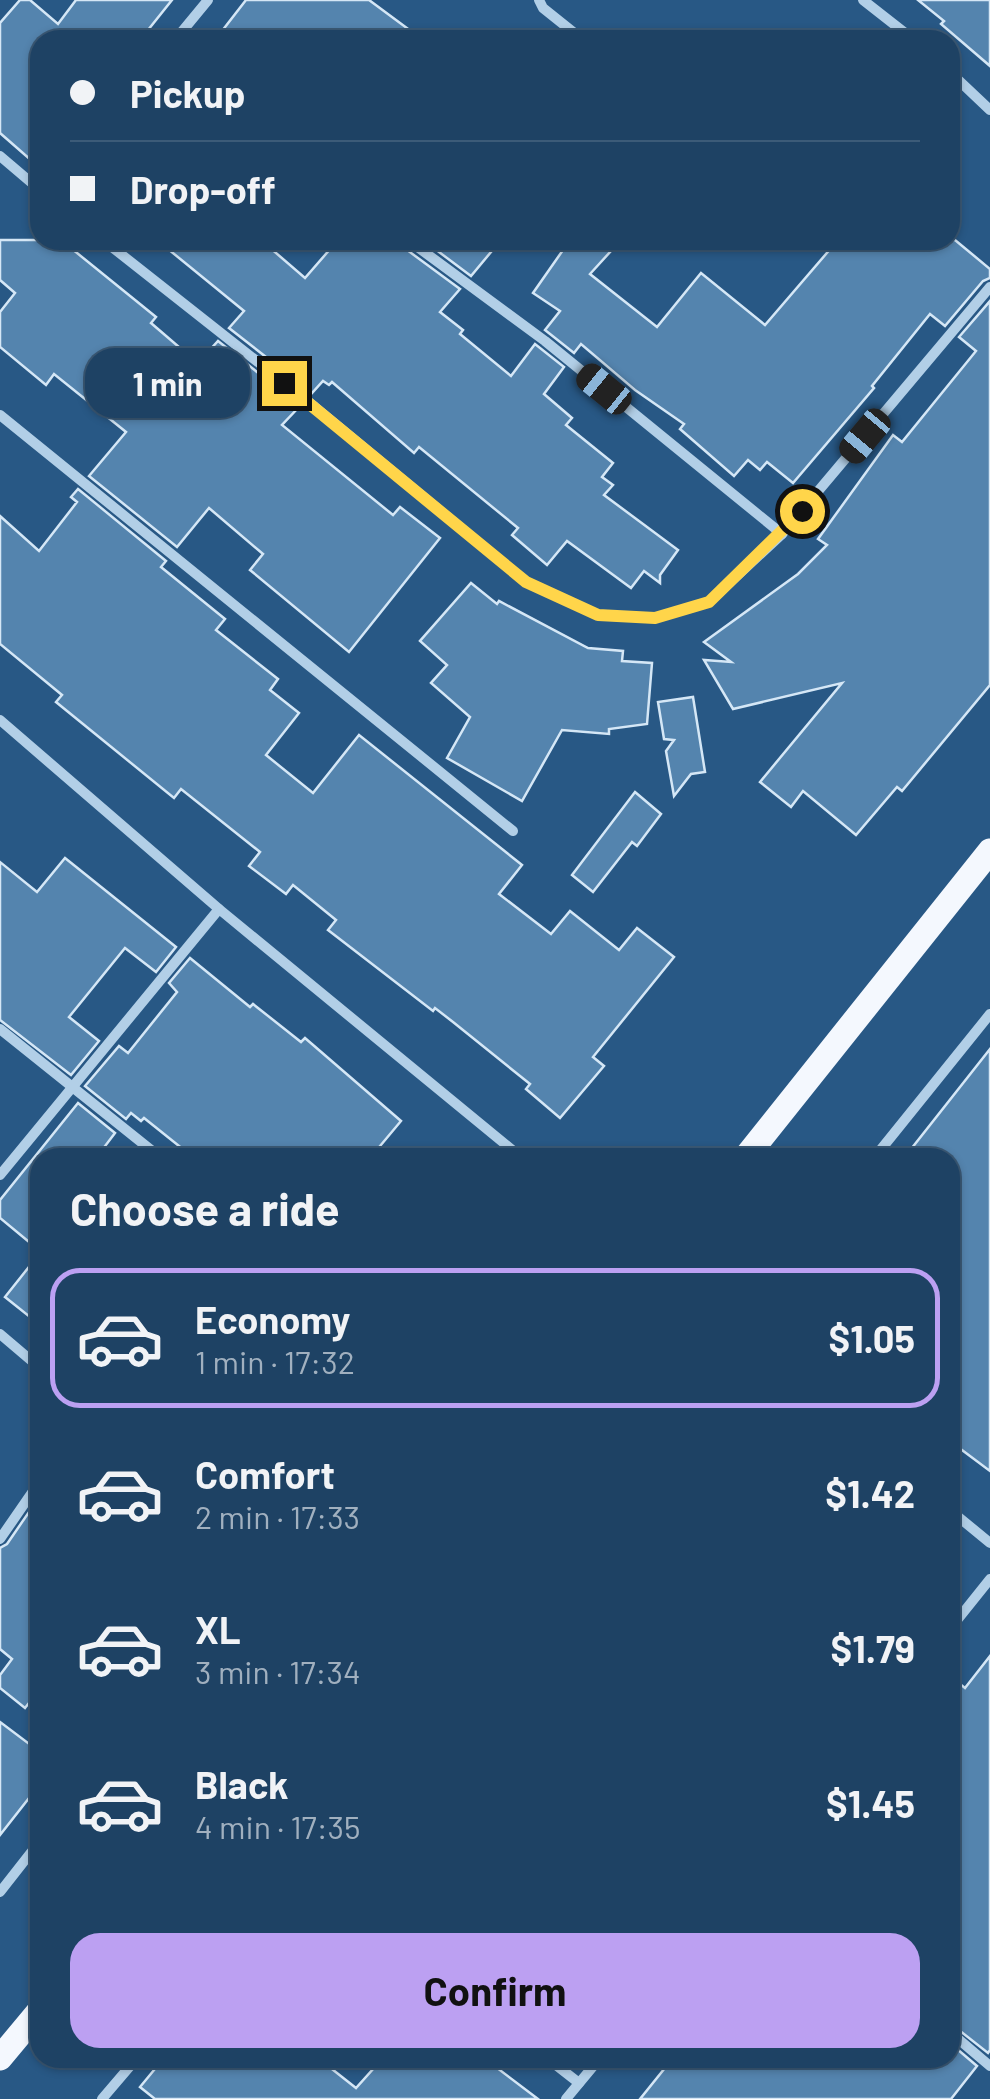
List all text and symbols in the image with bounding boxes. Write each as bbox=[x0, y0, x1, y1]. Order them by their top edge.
text: Pickup bbox=[130, 70, 245, 116]
text: Drop-off bbox=[130, 166, 276, 212]
callout: 1 min bbox=[84, 348, 249, 418]
car bbox=[571, 358, 637, 420]
route end bbox=[262, 361, 307, 406]
text: 1 min bbox=[132, 364, 203, 402]
car bbox=[834, 403, 896, 469]
route start bbox=[780, 489, 825, 534]
text: Choose a ride bbox=[70, 1181, 340, 1235]
icon: car bbox=[75, 1293, 165, 1383]
text: Economy bbox=[195, 1296, 350, 1342]
text: $1.05 bbox=[828, 1315, 915, 1361]
text: 1 min · 17:32 bbox=[195, 1342, 355, 1380]
icon: car bbox=[75, 1448, 165, 1538]
text: Comfort bbox=[195, 1451, 335, 1497]
text: $1.42 bbox=[825, 1470, 915, 1516]
text: 2 min · 17:33 bbox=[195, 1497, 360, 1535]
icon: car bbox=[75, 1603, 165, 1693]
text: XL bbox=[195, 1606, 241, 1652]
text: $1.79 bbox=[831, 1625, 915, 1671]
text: 3 min · 17:34 bbox=[195, 1652, 361, 1690]
icon: car bbox=[75, 1758, 165, 1848]
text: Black bbox=[195, 1761, 289, 1807]
text: $1.45 bbox=[826, 1780, 915, 1826]
text: 4 min · 17:35 bbox=[195, 1807, 361, 1845]
button: Confirm bbox=[70, 1933, 920, 2048]

